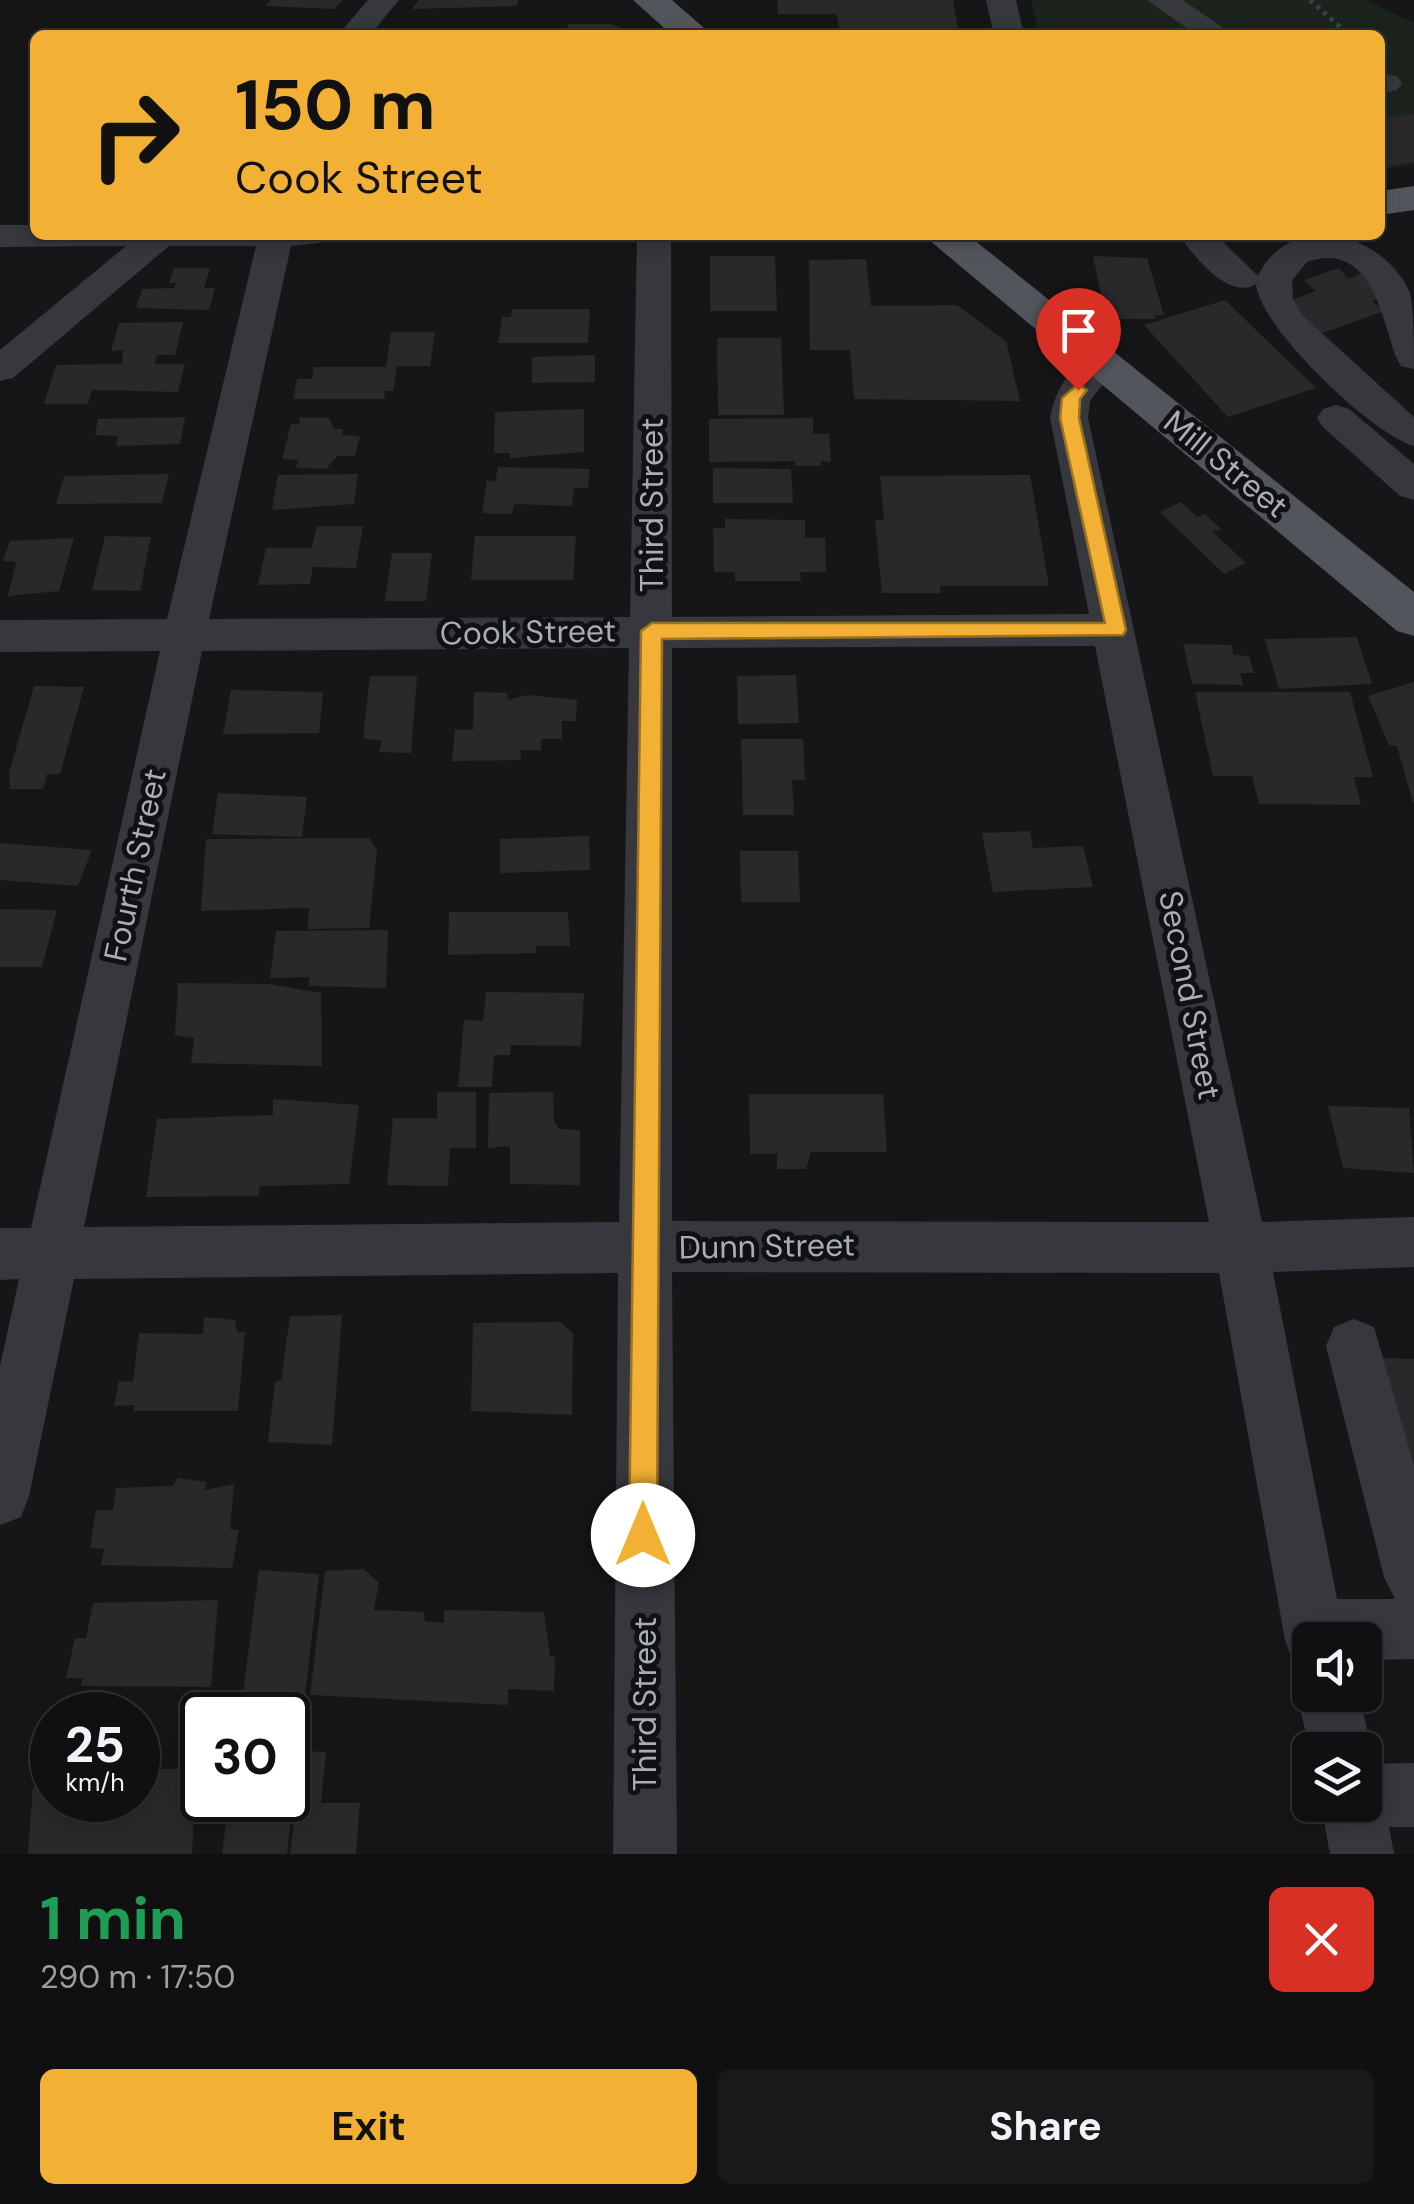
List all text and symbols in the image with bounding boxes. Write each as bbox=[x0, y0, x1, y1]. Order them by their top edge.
text: 150 m bbox=[235, 60, 436, 151]
icon: right bbox=[70, 70, 200, 200]
text: Cook Street bbox=[235, 148, 483, 207]
pin bbox=[1036, 288, 1121, 391]
icon: arrive bbox=[1051, 303, 1106, 358]
street label: Mill Street bbox=[1155, 401, 1297, 527]
street label: Third Street bbox=[631, 418, 673, 592]
street label: Cook Street bbox=[440, 609, 616, 655]
street label: Fourth Street bbox=[94, 765, 176, 965]
street label: Second Street bbox=[1149, 887, 1231, 1103]
street label: Dunn Street bbox=[678, 1223, 856, 1269]
position arrow bbox=[591, 1483, 695, 1587]
street label: Third Street bbox=[624, 1617, 666, 1791]
map controls bbox=[1292, 1622, 1382, 1822]
button: sound bbox=[1292, 1622, 1382, 1712]
speed limit sign: 30 bbox=[180, 1692, 310, 1822]
text: 25 bbox=[65, 1712, 125, 1778]
button: layers bbox=[1292, 1732, 1382, 1822]
text: km/h bbox=[65, 1766, 125, 1799]
text: 1 min bbox=[40, 1879, 186, 1958]
button: close bbox=[1269, 1887, 1374, 1992]
text: 290 m · 17:50 bbox=[40, 1956, 235, 1998]
button: Exit bbox=[40, 2069, 697, 2184]
button: Share bbox=[717, 2069, 1374, 2184]

